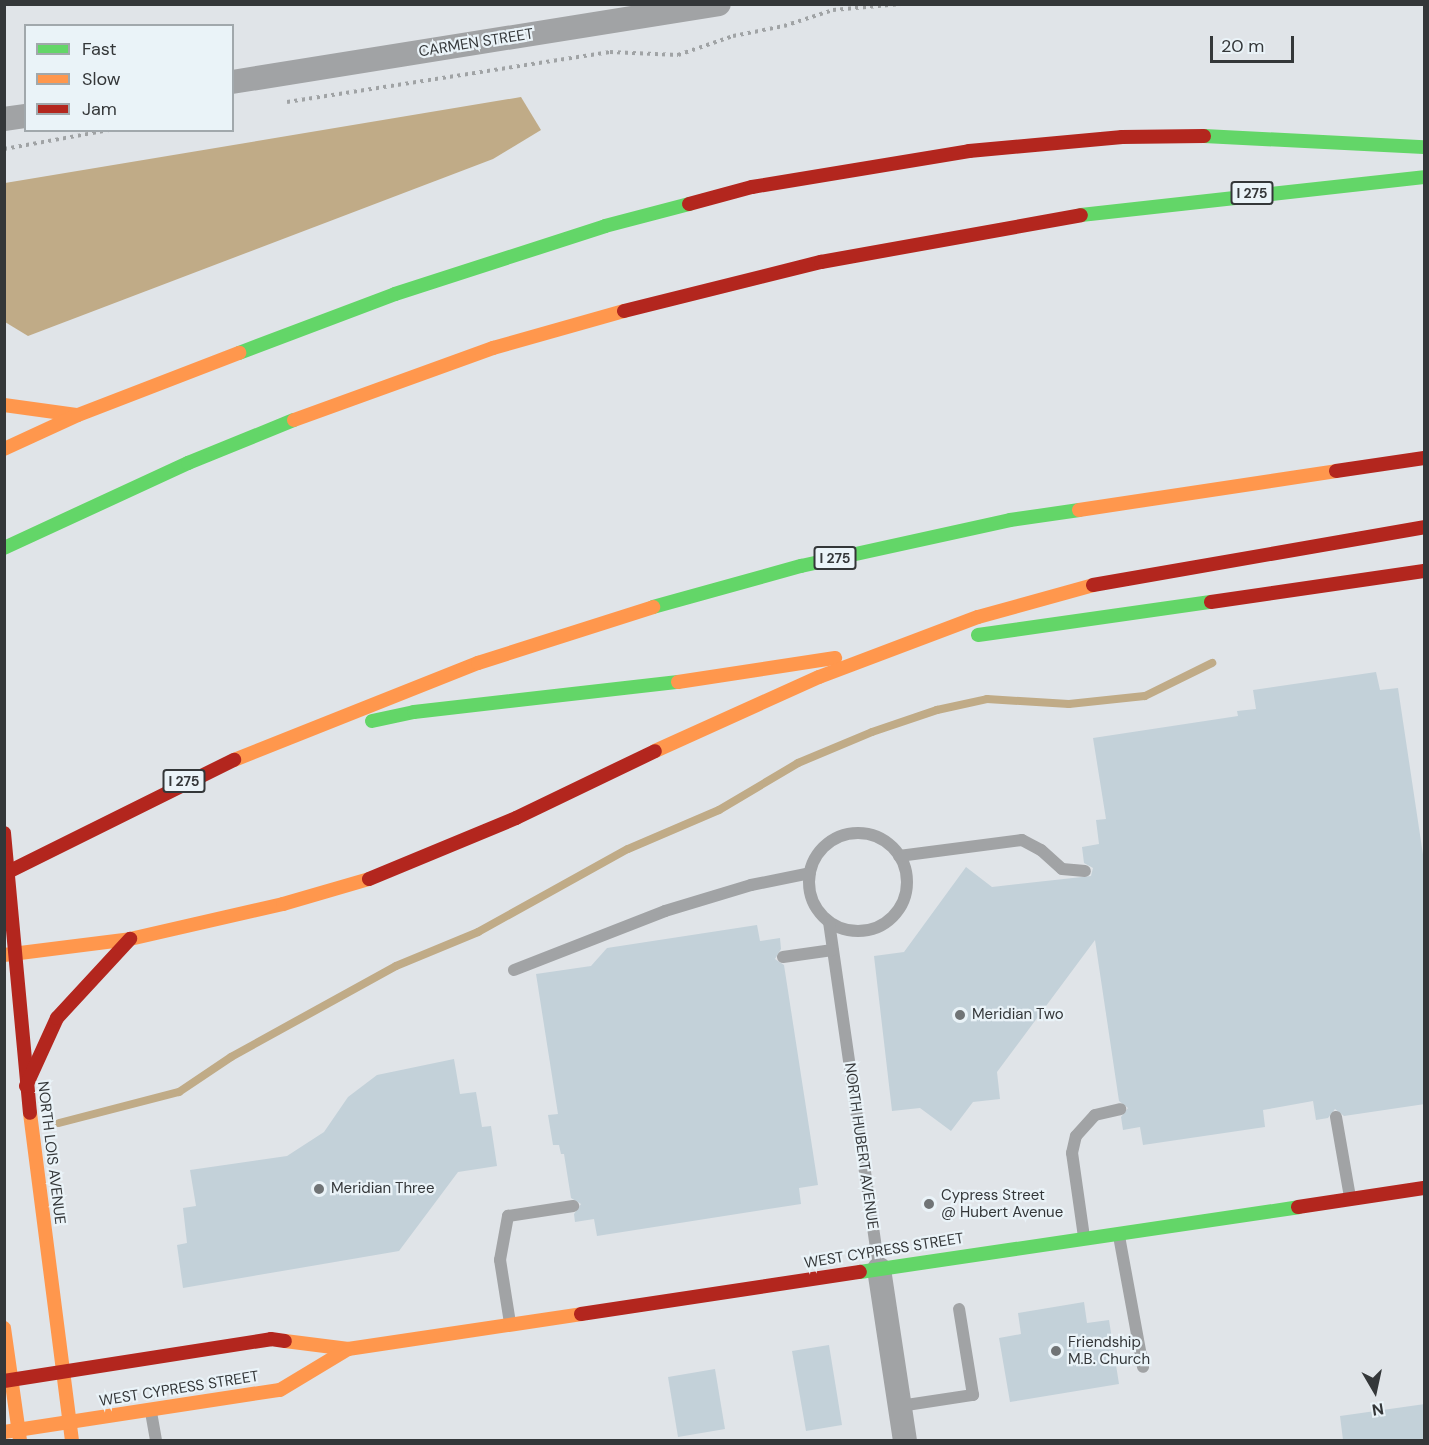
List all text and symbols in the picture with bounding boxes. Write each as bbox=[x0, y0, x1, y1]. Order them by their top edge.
legend bbox=[24, 24, 234, 132]
scale bar bbox=[1213, 24, 1297, 62]
street label: CARMEN STREET bbox=[417, 25, 535, 61]
text: 20 m bbox=[1221, 34, 1264, 58]
text: Fast bbox=[82, 37, 117, 61]
text: Slow bbox=[82, 67, 121, 91]
text: Jam bbox=[82, 97, 117, 121]
road number: I 275 bbox=[1230, 182, 1274, 204]
road number: I 275 bbox=[812, 547, 858, 569]
road number: I 275 bbox=[162, 770, 207, 792]
place label: Meridian Two bbox=[972, 1006, 1064, 1024]
marker: Meridian Two bbox=[953, 1008, 967, 1022]
street label: NORTH HUBERT AVENUE bbox=[840, 1062, 882, 1230]
street label: NORTH LOIS AVENUE bbox=[33, 1080, 69, 1226]
place label: Meridian Three bbox=[331, 1180, 434, 1198]
marker: Meridian Three bbox=[312, 1182, 326, 1196]
place label: Cypress Street @ Hubert Avenue bbox=[941, 1186, 1063, 1221]
marker: Cypress Street @ Hubert Avenue bbox=[922, 1197, 936, 1211]
street label: WEST CYPRESS STREET bbox=[803, 1229, 965, 1273]
place label: Friendship M.B. Church bbox=[1068, 1333, 1150, 1368]
marker: Friendship M.B. Church bbox=[1049, 1344, 1063, 1358]
north arrow bbox=[1345, 1361, 1405, 1421]
street label: WEST CYPRESS STREET bbox=[98, 1367, 260, 1411]
text: N bbox=[1370, 1398, 1385, 1421]

